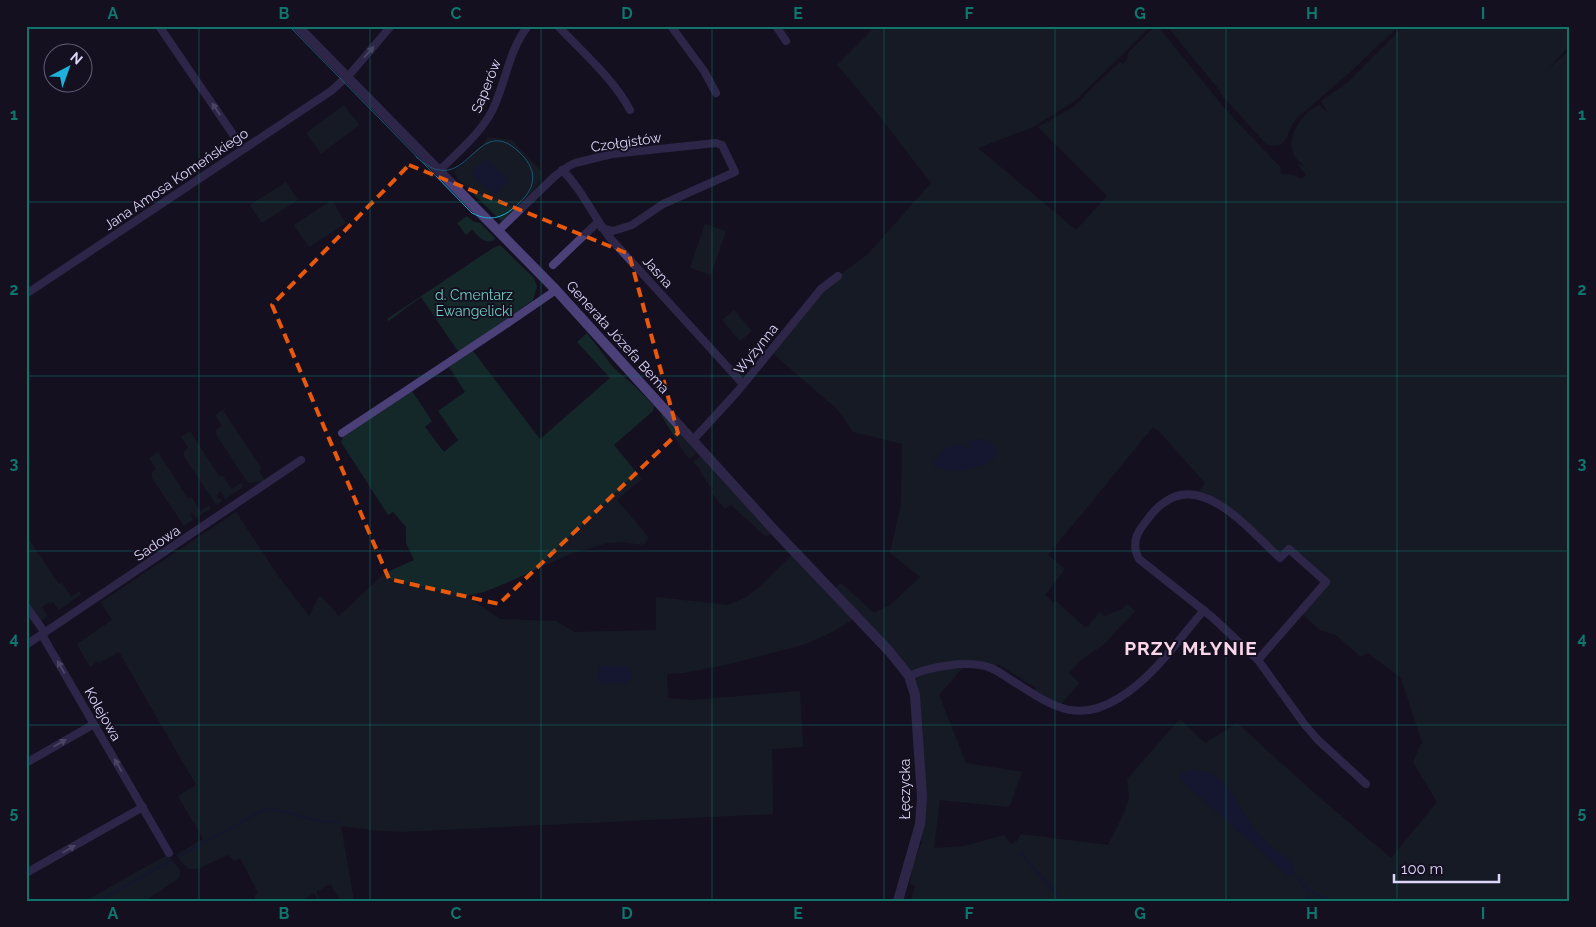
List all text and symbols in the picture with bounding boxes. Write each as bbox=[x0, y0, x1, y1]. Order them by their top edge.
text: A bbox=[108, 4, 119, 23]
text: B bbox=[279, 4, 290, 23]
text: C bbox=[451, 4, 462, 23]
text: D bbox=[621, 4, 633, 23]
text: E bbox=[793, 4, 803, 23]
text: F bbox=[964, 4, 974, 23]
text: G bbox=[1134, 4, 1146, 23]
text: H bbox=[1306, 4, 1318, 23]
text: I bbox=[1481, 4, 1485, 23]
north arrow bbox=[42, 42, 92, 92]
one-way arrow bbox=[363, 46, 374, 58]
text: N bbox=[67, 49, 86, 68]
street label: Saperów bbox=[468, 56, 504, 115]
one-way arrow bbox=[211, 102, 221, 116]
text: 1 bbox=[10, 105, 18, 124]
text: 1 bbox=[1578, 105, 1586, 124]
street label: Jana Amosa Komeńskiego bbox=[101, 125, 251, 233]
street label: Czołgistów bbox=[590, 129, 663, 155]
street label: Jasna bbox=[640, 253, 676, 291]
street label: Generała Józefa Bema bbox=[563, 278, 673, 396]
text: 2 bbox=[9, 280, 19, 299]
text: 2 bbox=[1577, 280, 1587, 299]
park label: d. Cmentarz Ewangelicki bbox=[435, 287, 513, 319]
street label: Wyżynna bbox=[731, 320, 781, 378]
text: 3 bbox=[10, 454, 19, 473]
text: 3 bbox=[1578, 454, 1587, 473]
street label: Sadowa bbox=[131, 522, 183, 564]
text: 4 bbox=[9, 629, 19, 648]
text: 4 bbox=[1577, 629, 1587, 648]
district label: PRZY MŁYNIE bbox=[1124, 637, 1258, 659]
one-way arrow bbox=[56, 660, 65, 673]
street label: Kolejowa bbox=[81, 684, 125, 744]
one-way arrow bbox=[54, 739, 67, 748]
one-way arrow bbox=[114, 759, 123, 772]
street label: Łęczycka bbox=[897, 759, 913, 819]
text: 5 bbox=[10, 803, 19, 822]
text: 5 bbox=[1578, 803, 1587, 822]
one-way arrow bbox=[61, 845, 76, 853]
scale bar bbox=[1394, 852, 1498, 884]
text: 100 m bbox=[1401, 860, 1443, 878]
text: A bbox=[108, 904, 119, 923]
text: B bbox=[279, 904, 290, 923]
text: C bbox=[451, 904, 462, 923]
text: D bbox=[621, 904, 633, 923]
text: E bbox=[793, 904, 803, 923]
text: F bbox=[964, 904, 974, 923]
text: G bbox=[1134, 904, 1146, 923]
text: H bbox=[1306, 904, 1318, 923]
text: I bbox=[1481, 904, 1485, 923]

